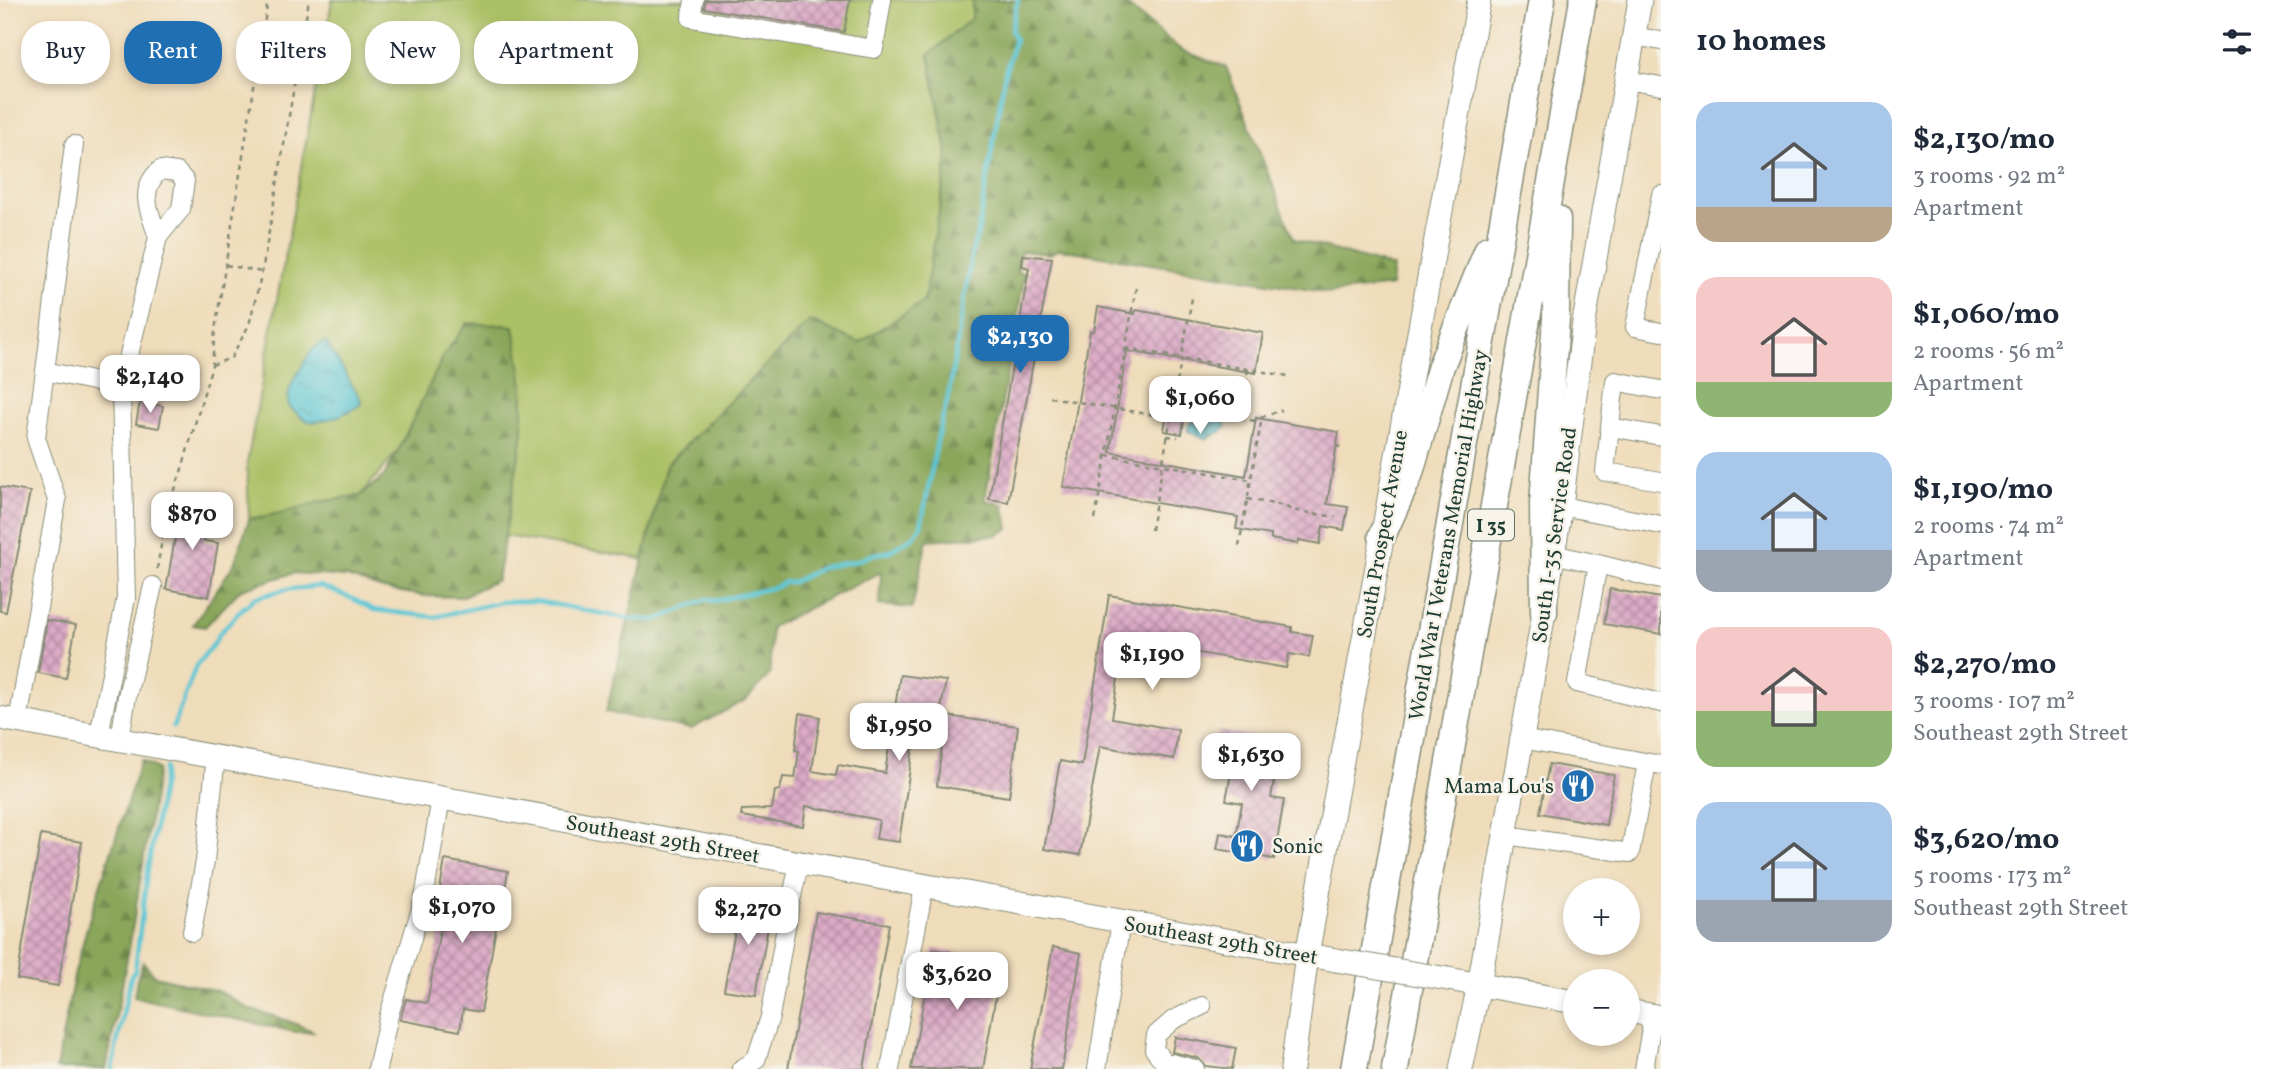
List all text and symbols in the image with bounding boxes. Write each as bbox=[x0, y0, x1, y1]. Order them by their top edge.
chip: Buy bbox=[21, 21, 110, 84]
chip: Rent bbox=[124, 21, 222, 84]
chip: Filters bbox=[236, 21, 351, 84]
chip: New bbox=[365, 21, 460, 84]
chip: Apartment bbox=[474, 21, 638, 84]
text: 10 homes bbox=[1696, 21, 1826, 63]
icon: filters bbox=[2218, 23, 2256, 61]
text: $2,130/mo bbox=[1913, 119, 2055, 161]
icon: home bbox=[1752, 130, 1836, 214]
text: 3 rooms · 92 m² bbox=[1913, 161, 2065, 193]
text: Apartment bbox=[1913, 193, 2024, 225]
text: $1,060/mo bbox=[1913, 294, 2060, 336]
icon: home bbox=[1752, 305, 1836, 389]
pin: $2,130 bbox=[963, 316, 1077, 375]
text: $2,130 bbox=[987, 322, 1053, 354]
text: 2 rooms · 56 m² bbox=[1913, 336, 2064, 368]
street label: World War I Veterans Memorial Highway bbox=[1403, 347, 1497, 723]
pin: $2,140 bbox=[93, 356, 207, 415]
text: $2,140 bbox=[116, 362, 184, 394]
text: Apartment bbox=[1913, 368, 2024, 400]
pin: $1,060 bbox=[1143, 376, 1257, 436]
text: $1,060 bbox=[1165, 383, 1235, 415]
street label: South I-35 Service Road bbox=[1526, 425, 1585, 645]
street label: South Prospect Avenue bbox=[1351, 428, 1416, 641]
text: $1,190/mo bbox=[1913, 469, 2053, 511]
icon: home bbox=[1752, 480, 1836, 564]
pin: $870 bbox=[151, 492, 233, 552]
text: $870 bbox=[167, 499, 217, 531]
road number: I 35 bbox=[1468, 510, 1514, 540]
text: 2 rooms · 74 m² bbox=[1913, 511, 2064, 543]
text: Apartment bbox=[1913, 543, 2024, 575]
pin: $1,190 bbox=[1095, 632, 1209, 692]
text: $1,190 bbox=[1119, 639, 1185, 671]
text: $2,270/mo bbox=[1913, 644, 2056, 686]
icon: home bbox=[1752, 655, 1836, 739]
text: 3 rooms · 107 m² bbox=[1913, 686, 2075, 718]
pin: $1,950 bbox=[842, 704, 956, 763]
text: $1,950 bbox=[866, 710, 932, 742]
text: Southeast 29th Street bbox=[1913, 718, 2128, 750]
pin: $1,630 bbox=[1194, 734, 1308, 793]
text: $1,630 bbox=[1218, 740, 1284, 772]
restaurant icon: Mama Lou's bbox=[1559, 767, 1597, 805]
place label: Mama Lou's bbox=[1444, 773, 1554, 802]
street label: Southeast 29th Street bbox=[563, 809, 762, 872]
text: $3,620/mo bbox=[1913, 819, 2060, 861]
restaurant icon: Sonic bbox=[1228, 827, 1266, 865]
icon: home bbox=[1752, 830, 1836, 914]
place label: Sonic bbox=[1272, 833, 1323, 862]
text: 5 rooms · 173 m² bbox=[1913, 861, 2071, 893]
map controls bbox=[1563, 878, 1640, 1046]
button: + bbox=[1563, 878, 1640, 955]
pin: $1,070 bbox=[405, 886, 519, 945]
pin: $2,270 bbox=[691, 888, 805, 947]
text: $1,070 bbox=[428, 892, 496, 924]
text: Southeast 29th Street bbox=[1913, 893, 2128, 925]
text: $2,270 bbox=[714, 894, 782, 926]
street label: Southeast 29th Street bbox=[1121, 910, 1320, 973]
pin: $3,620 bbox=[900, 953, 1014, 1012]
text: $3,620 bbox=[922, 959, 992, 991]
button: − bbox=[1563, 969, 1640, 1046]

